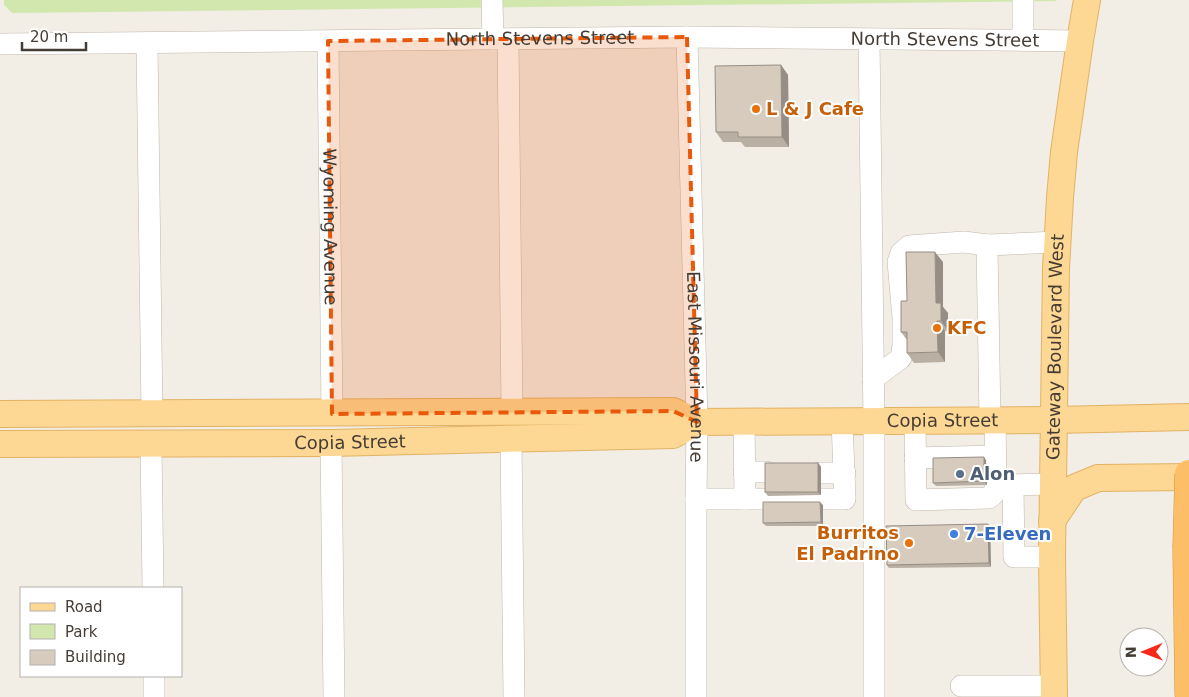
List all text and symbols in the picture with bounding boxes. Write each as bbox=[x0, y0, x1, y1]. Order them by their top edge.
scale bar bbox=[22, 20, 86, 52]
street label: North Stevens Street bbox=[446, 27, 634, 49]
text: 20 m bbox=[30, 28, 68, 46]
street label: North Stevens Street bbox=[851, 28, 1039, 51]
place label: L & J Cafe bbox=[766, 98, 864, 119]
marker: L & J Cafe bbox=[750, 103, 762, 115]
street label: Wyoming Avenue bbox=[319, 148, 342, 306]
street label: Gateway Boulevard West bbox=[1042, 233, 1068, 460]
street label: East Missouri Avenue bbox=[683, 271, 708, 463]
place label: KFC bbox=[947, 317, 986, 338]
marker: KFC bbox=[931, 322, 943, 334]
street label: Copia Street bbox=[887, 409, 998, 431]
street label: Copia Street bbox=[294, 430, 406, 453]
place label: Alon bbox=[970, 463, 1015, 484]
marker: Alon bbox=[954, 468, 966, 480]
place label: Burritos El Padrino bbox=[796, 522, 899, 564]
place label: 7-Eleven bbox=[964, 523, 1051, 544]
marker: 7-Eleven bbox=[948, 528, 960, 540]
marker: Burritos El Padrino bbox=[903, 537, 915, 549]
legend bbox=[20, 587, 182, 677]
text: Road bbox=[65, 598, 103, 616]
text: Park bbox=[65, 623, 98, 641]
north arrow bbox=[1119, 627, 1169, 677]
text: N bbox=[1123, 646, 1139, 658]
text: Building bbox=[65, 648, 126, 666]

